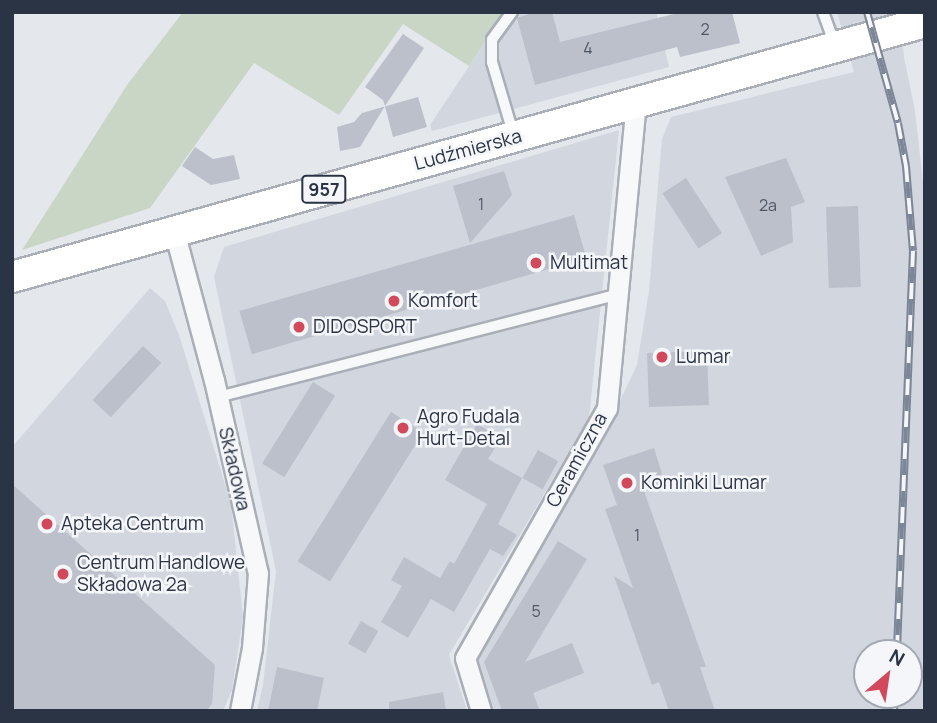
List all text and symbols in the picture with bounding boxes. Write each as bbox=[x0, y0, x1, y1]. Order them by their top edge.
house number: 2 bbox=[700, 19, 710, 39]
house number: 4 bbox=[583, 38, 593, 58]
street label: Ludźmierska bbox=[412, 125, 524, 175]
road number: 957 bbox=[301, 174, 347, 204]
house number: 1 bbox=[478, 194, 484, 214]
house number: 2a bbox=[759, 195, 777, 215]
place label: Multimat bbox=[550, 252, 628, 274]
marker: Multimat bbox=[528, 255, 544, 271]
place label: Komfort bbox=[408, 290, 478, 312]
marker: Komfort bbox=[386, 293, 402, 309]
place label: DIDOSPORT bbox=[313, 316, 417, 338]
marker: DIDOSPORT bbox=[291, 319, 307, 335]
place label: Lumar bbox=[676, 346, 731, 368]
marker: Lumar bbox=[654, 349, 670, 365]
place label: Agro Fudala Hurt-Detal bbox=[417, 406, 520, 450]
street label: Ceramiczna bbox=[542, 409, 612, 511]
marker: Agro Fudala Hurt-Detal bbox=[395, 420, 411, 436]
street label: Składowa bbox=[213, 425, 255, 513]
place label: Kominki Lumar bbox=[641, 472, 767, 494]
marker: Kominki Lumar bbox=[619, 475, 635, 491]
place label: Apteka Centrum bbox=[61, 513, 204, 535]
marker: Apteka Centrum bbox=[39, 516, 55, 532]
house number: 1 bbox=[634, 525, 640, 545]
place label: Centrum Handlowe Składowa 2a bbox=[77, 552, 245, 596]
marker: Centrum Handlowe Składowa 2a bbox=[55, 566, 71, 582]
house number: 5 bbox=[531, 601, 541, 621]
north arrow bbox=[853, 639, 923, 709]
text: N bbox=[885, 643, 909, 672]

